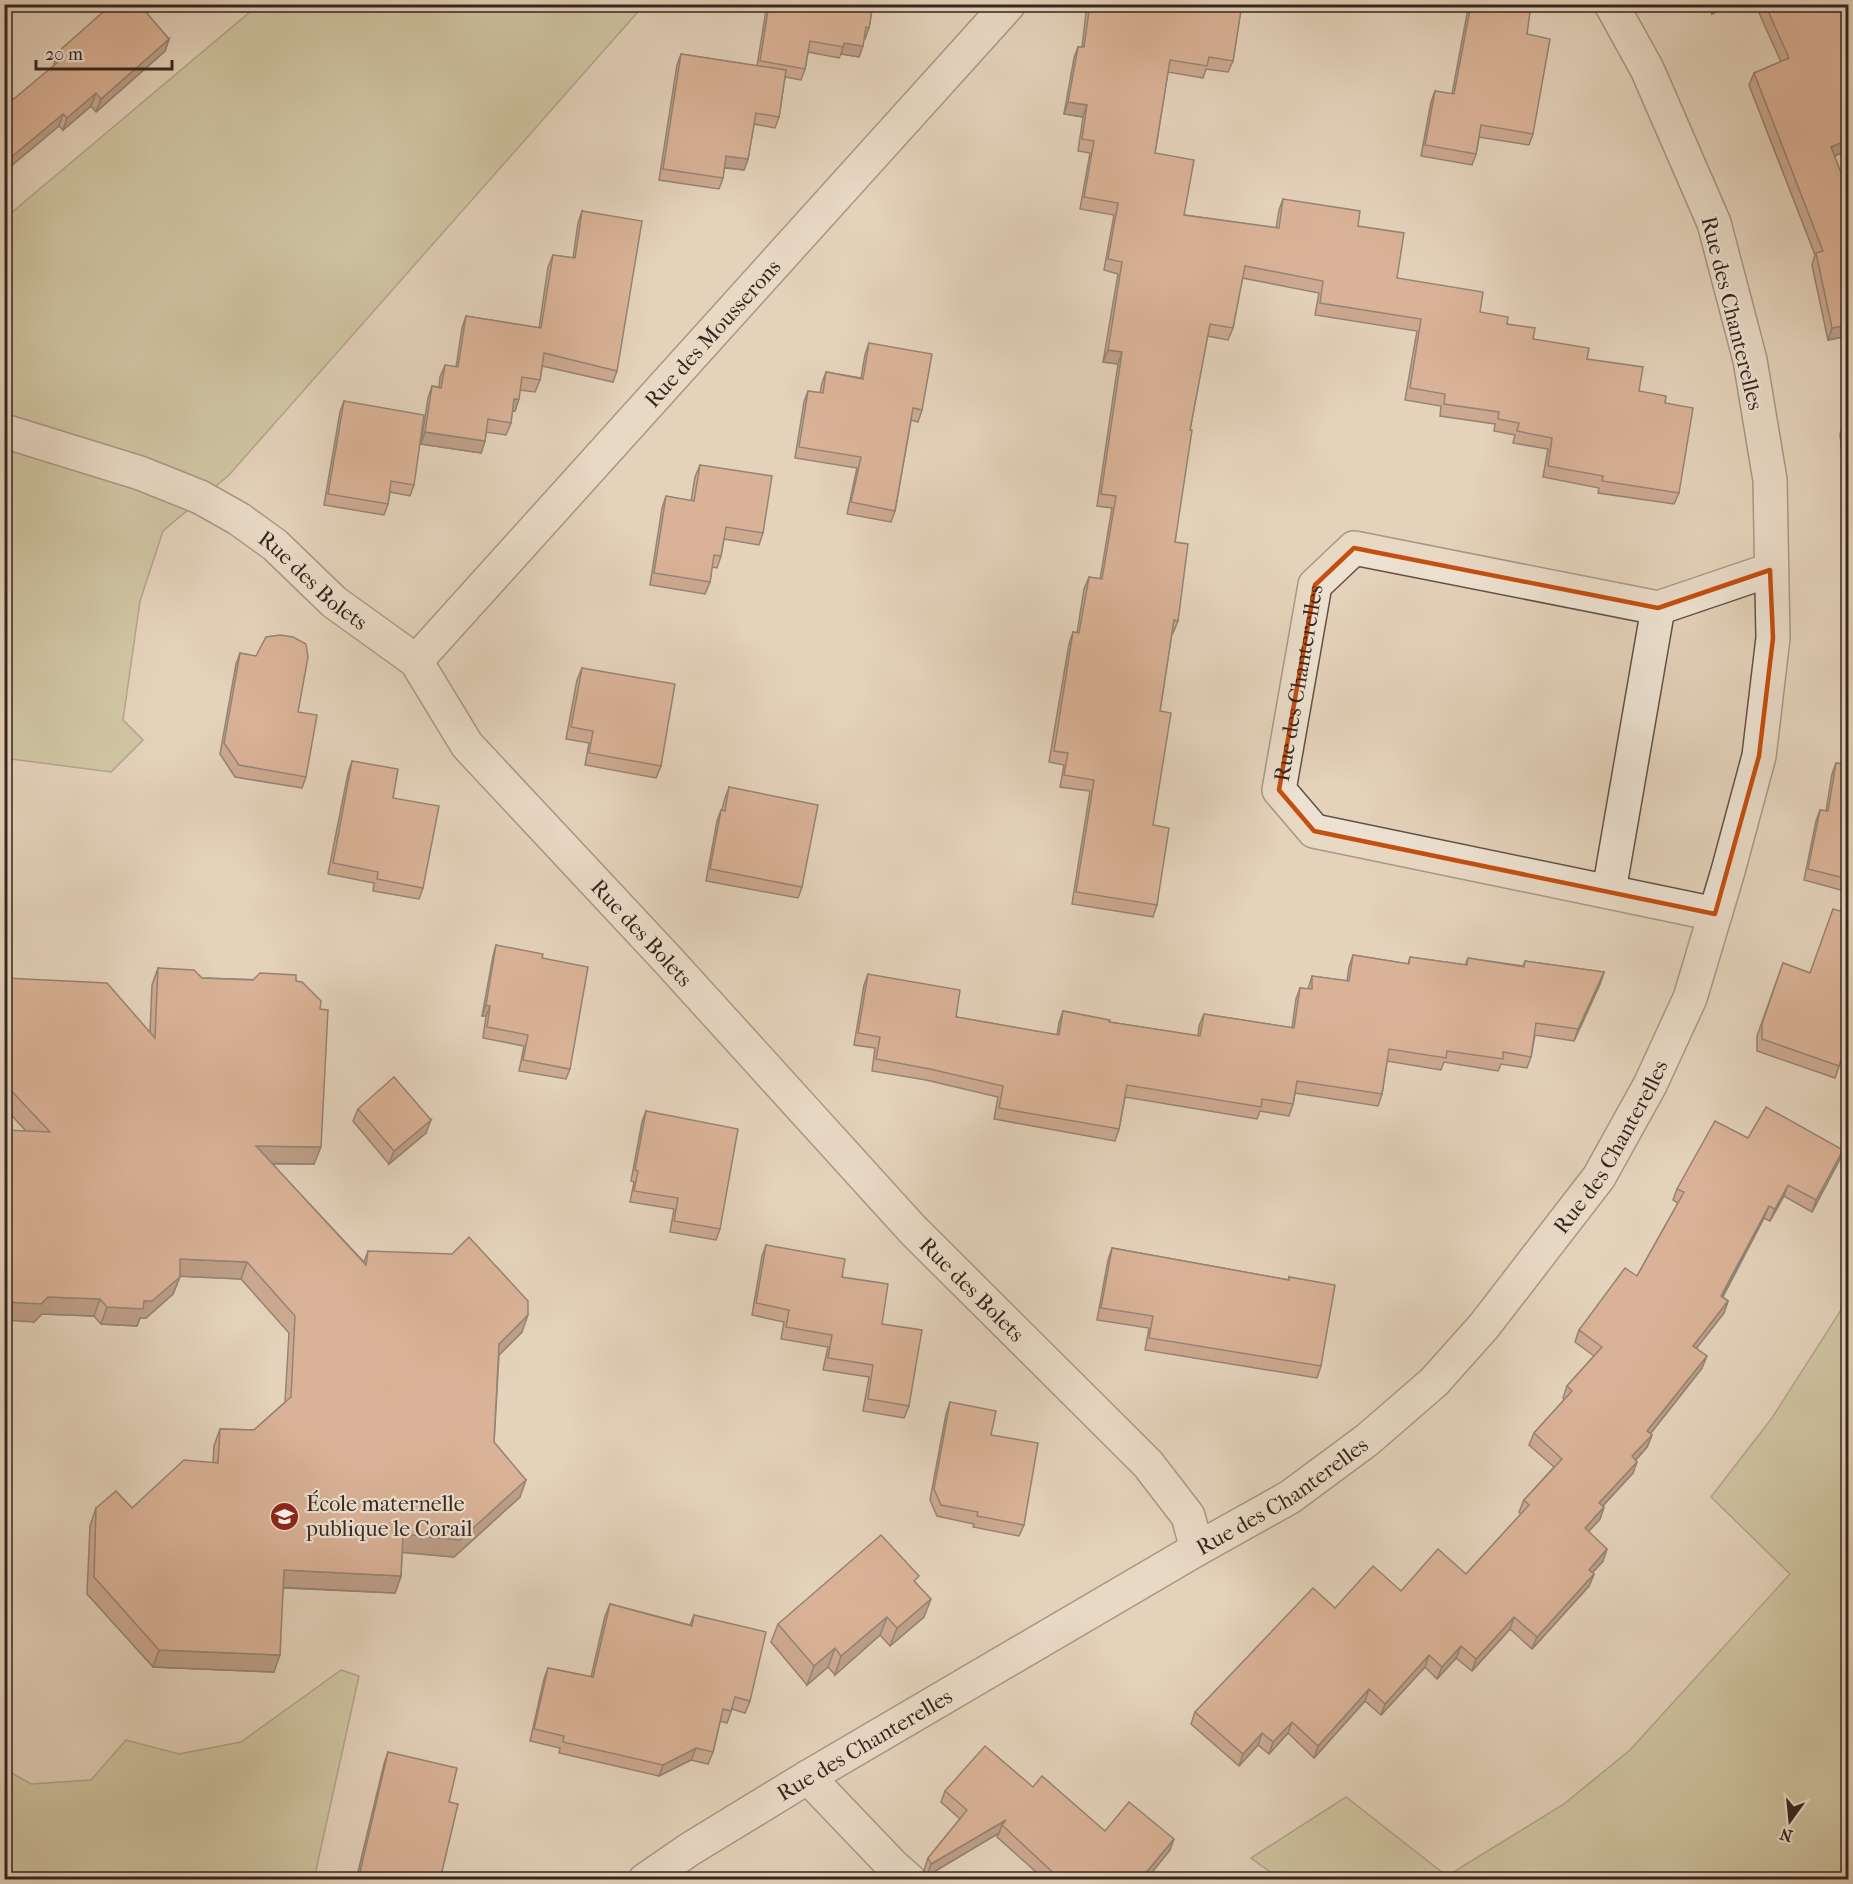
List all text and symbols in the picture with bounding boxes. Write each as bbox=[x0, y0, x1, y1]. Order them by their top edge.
scale bar bbox=[36, 33, 172, 71]
text: 20 m bbox=[45, 44, 83, 65]
street label: Rue des Chanterelles bbox=[1695, 214, 1769, 413]
street label: Rue des Mousserons bbox=[639, 254, 786, 413]
street label: Rue des Bolets bbox=[253, 525, 372, 636]
street label: Rue des Chanterelles bbox=[1269, 583, 1329, 784]
street label: Rue des Bolets bbox=[585, 874, 698, 992]
street label: Rue des Chanterelles bbox=[1548, 1056, 1674, 1239]
street label: Rue des Bolets bbox=[914, 1232, 1029, 1347]
street label: Rue des Chanterelles bbox=[1192, 1432, 1373, 1561]
place label: École maternelle publique le Corail bbox=[305, 1490, 473, 1542]
school or university icon: École maternelle publique le Corail bbox=[269, 1500, 301, 1532]
street label: Rue des Chanterelles bbox=[772, 1683, 957, 1807]
north arrow bbox=[1760, 1791, 1820, 1851]
text: N bbox=[1777, 1824, 1795, 1846]

